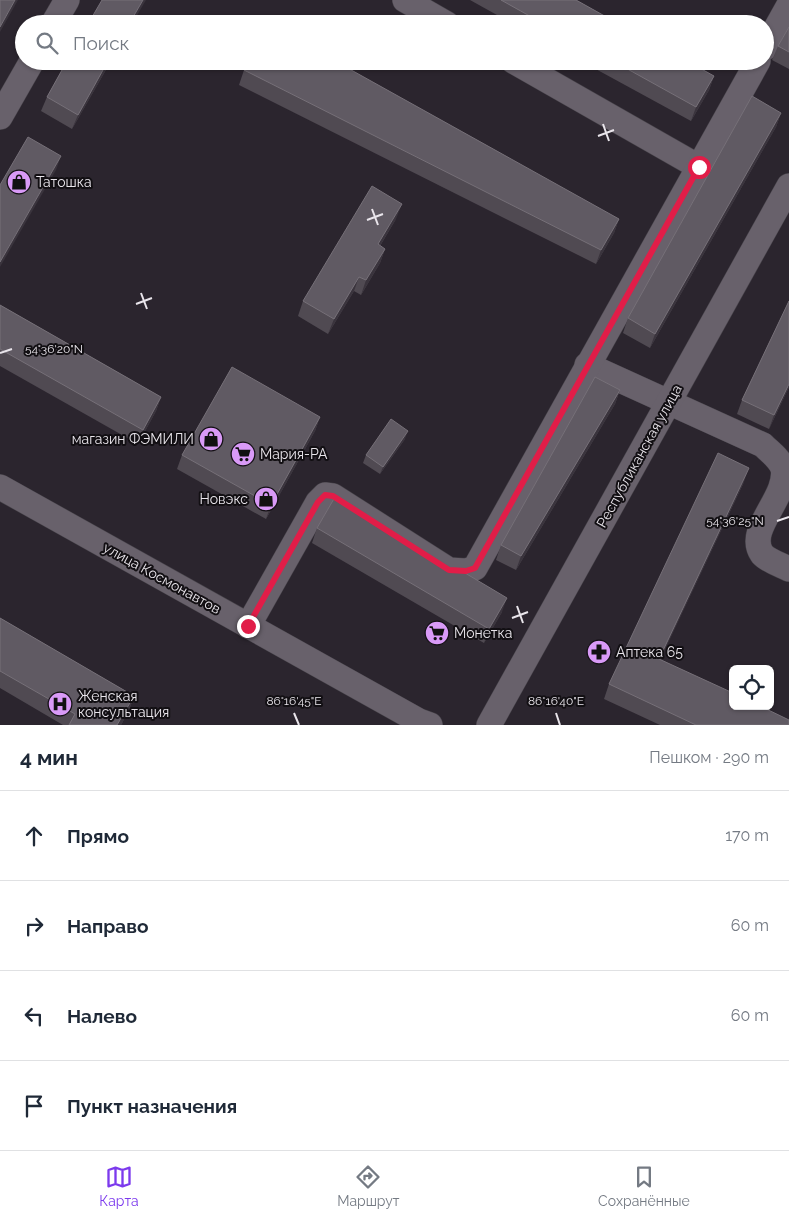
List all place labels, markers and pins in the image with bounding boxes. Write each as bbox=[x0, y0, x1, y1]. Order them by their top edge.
shop icon: Татошка bbox=[6, 169, 32, 195]
place label: Татошка bbox=[36, 174, 92, 190]
shop icon: магазин ФЭМИЛИ bbox=[198, 426, 224, 452]
place label: магазин ФЭМИЛИ bbox=[72, 431, 194, 447]
supermarket icon: Мария-РА bbox=[230, 441, 256, 467]
place label: Мария-РА bbox=[260, 446, 328, 462]
shop icon: Новэкс bbox=[253, 486, 279, 512]
place label: Новэкс bbox=[200, 491, 248, 507]
supermarket icon: Монетка bbox=[424, 620, 450, 646]
place label: Монетка bbox=[454, 625, 512, 641]
pharmacy icon: Аптека 65 bbox=[586, 639, 612, 665]
place label: Аптека 65 bbox=[616, 644, 683, 660]
place label: Женская консультация bbox=[78, 688, 169, 720]
hospital icon: Женская консультация bbox=[47, 691, 73, 717]

